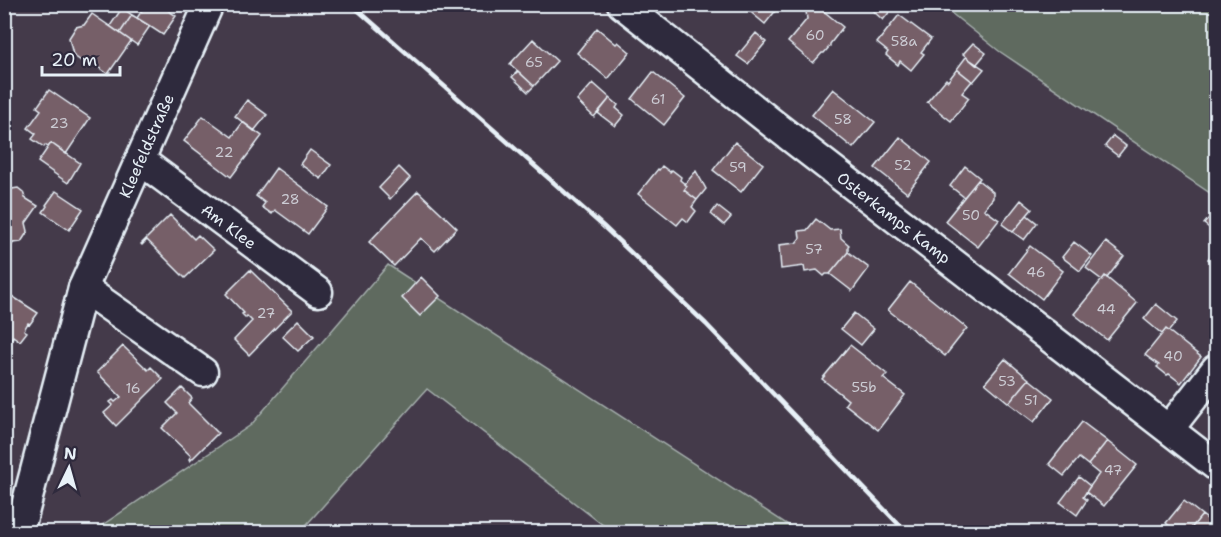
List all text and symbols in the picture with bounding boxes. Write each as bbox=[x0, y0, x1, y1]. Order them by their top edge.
house number: 60 bbox=[805, 26, 825, 44]
house number: 58a bbox=[891, 32, 917, 50]
scale bar bbox=[42, 39, 120, 77]
text: 20 m bbox=[51, 48, 97, 72]
house number: 65 bbox=[525, 53, 543, 71]
street label: Kleefeldstraße bbox=[114, 90, 179, 201]
house number: 61 bbox=[651, 90, 665, 108]
house number: 58 bbox=[834, 110, 852, 128]
house number: 23 bbox=[50, 114, 68, 132]
house number: 22 bbox=[215, 143, 233, 161]
house number: 52 bbox=[894, 156, 912, 174]
house number: 59 bbox=[729, 158, 747, 176]
street label: Osterkamps Kamp bbox=[833, 167, 955, 269]
house number: 28 bbox=[280, 190, 300, 208]
street label: Am Klee bbox=[197, 199, 261, 254]
house number: 50 bbox=[962, 206, 980, 224]
house number: 57 bbox=[805, 240, 823, 258]
house number: 46 bbox=[1026, 263, 1046, 281]
house number: 44 bbox=[1096, 300, 1116, 318]
house number: 27 bbox=[257, 304, 275, 322]
house number: 40 bbox=[1163, 347, 1183, 365]
house number: 53 bbox=[998, 372, 1016, 390]
house number: 55b bbox=[852, 378, 876, 396]
house number: 16 bbox=[125, 379, 141, 397]
house number: 51 bbox=[1024, 391, 1038, 409]
north arrow bbox=[39, 438, 99, 498]
text: N bbox=[63, 443, 77, 465]
house number: 47 bbox=[1104, 461, 1122, 479]

